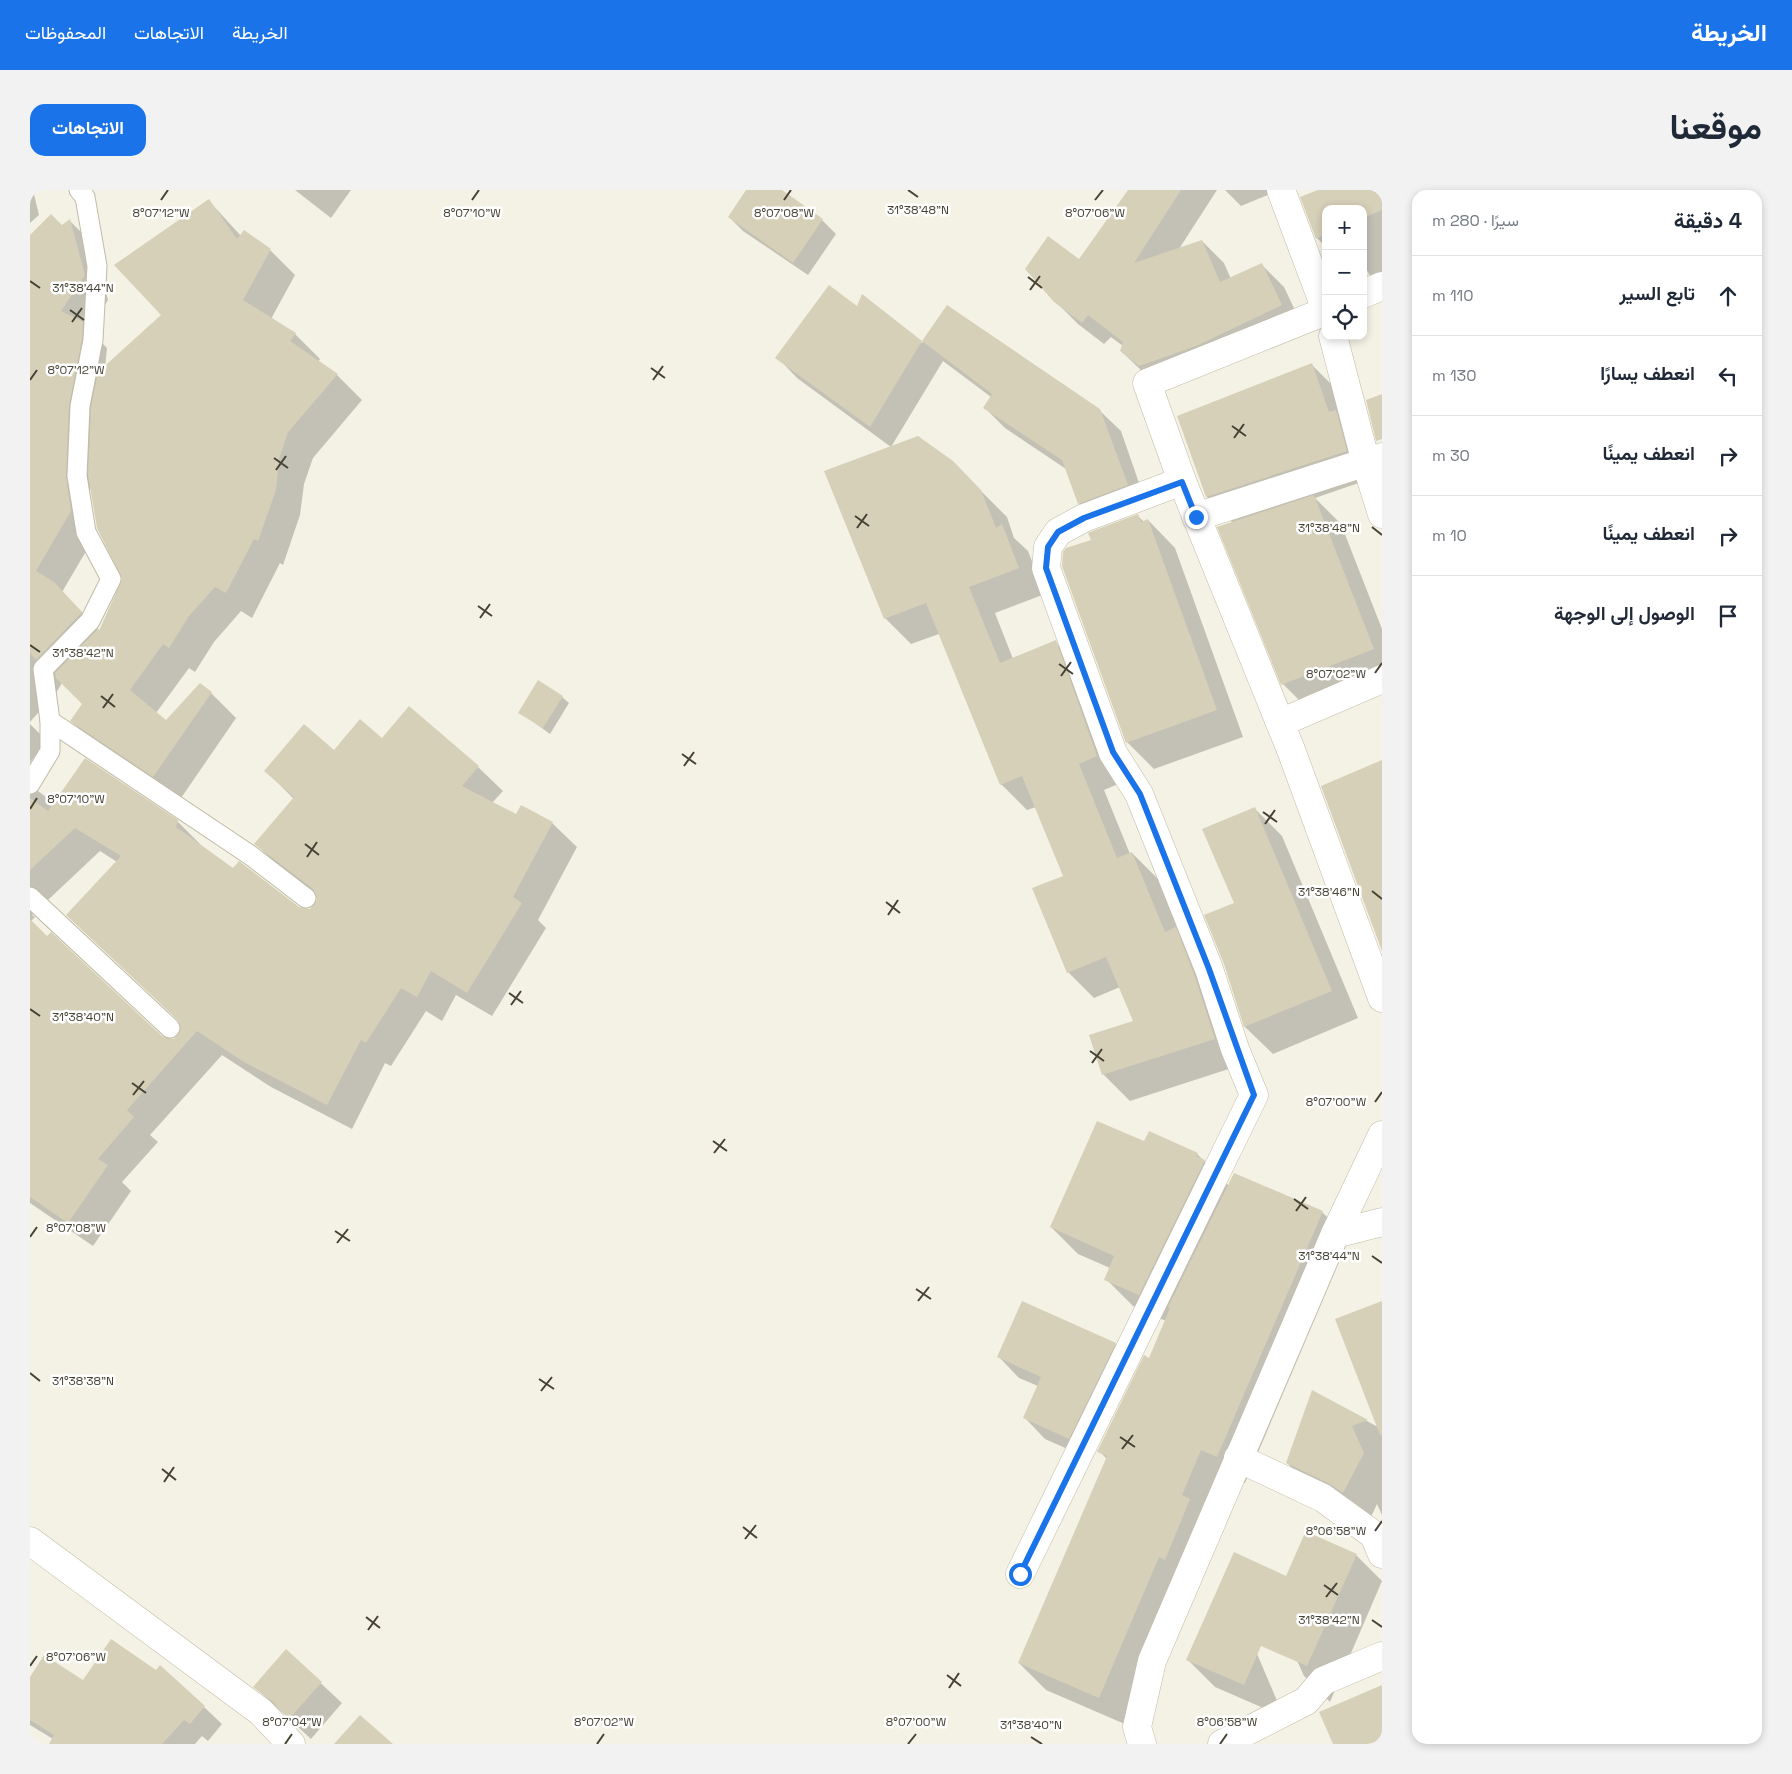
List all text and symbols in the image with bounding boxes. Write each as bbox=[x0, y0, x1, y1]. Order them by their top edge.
text: الخريطة bbox=[1691, 17, 1767, 48]
text: المحفوظات bbox=[25, 21, 106, 44]
text: الاتجاهات bbox=[134, 21, 204, 44]
text: الخريطة bbox=[232, 21, 288, 44]
button: الاتجاهات bbox=[30, 104, 146, 156]
text: موقعنا bbox=[1669, 105, 1762, 149]
text: 31°38'48"N bbox=[887, 202, 949, 218]
text: 8°07'12"W bbox=[132, 205, 190, 221]
text: 8°07'10"W bbox=[443, 205, 501, 221]
text: 8°07'08"W bbox=[754, 205, 815, 221]
text: 8°07'06"W bbox=[1065, 205, 1125, 221]
map controls bbox=[1322, 205, 1367, 340]
button: + bbox=[1322, 205, 1367, 250]
text: 4 دقيقة bbox=[1674, 207, 1742, 234]
text: سيرًا · 280 m bbox=[1432, 210, 1519, 231]
button: − bbox=[1322, 250, 1367, 295]
text: 31°38'44"N bbox=[52, 280, 114, 296]
text: تابع السير bbox=[1619, 281, 1695, 306]
icon: ahead bbox=[1714, 282, 1742, 310]
text: 110 m bbox=[1432, 285, 1474, 306]
button: locate bbox=[1322, 295, 1367, 340]
text: انعطف يسارًا bbox=[1600, 361, 1695, 386]
text: 8°07'12"W bbox=[47, 362, 105, 378]
icon: left bbox=[1714, 362, 1742, 390]
text: 130 m bbox=[1432, 365, 1477, 386]
text: انعطف يمينًا bbox=[1603, 441, 1695, 466]
icon: right bbox=[1714, 442, 1742, 470]
text: 30 m bbox=[1432, 445, 1470, 466]
route end bbox=[1185, 506, 1208, 529]
text: 31°38'48"N bbox=[1298, 520, 1360, 536]
text: انعطف يمينًا bbox=[1603, 521, 1695, 546]
icon: right bbox=[1714, 522, 1742, 550]
text: 10 m bbox=[1432, 525, 1467, 546]
text: الوصول إلى الوجهة bbox=[1554, 601, 1695, 626]
icon: arrive bbox=[1714, 602, 1742, 630]
text: 31°38'42"N bbox=[52, 645, 114, 661]
text: 8°07'02"W bbox=[1306, 666, 1366, 682]
text: 8°07'10"W bbox=[47, 791, 105, 807]
text: 31°38'46"N bbox=[1298, 884, 1360, 900]
text: 31°38'40"N bbox=[52, 1009, 114, 1025]
text: 8°07'00"W bbox=[1306, 1094, 1367, 1110]
text: 8°07'08"W bbox=[46, 1220, 107, 1236]
text: 31°38'44"N bbox=[1298, 1248, 1360, 1264]
text: 31°38'38"N bbox=[52, 1373, 114, 1389]
text: 8°06'58"W bbox=[1306, 1523, 1367, 1539]
route start bbox=[1009, 1563, 1032, 1586]
text: 31°38'42"N bbox=[1298, 1612, 1360, 1628]
text: 8°07'06"W bbox=[46, 1649, 106, 1665]
text: 8°07'04"W bbox=[262, 1714, 322, 1730]
text: 8°07'02"W bbox=[574, 1714, 634, 1730]
text: 8°07'00"W bbox=[886, 1714, 947, 1730]
text: 8°06'58"W bbox=[1197, 1714, 1258, 1730]
text: 31°38'40"N bbox=[1000, 1717, 1062, 1733]

